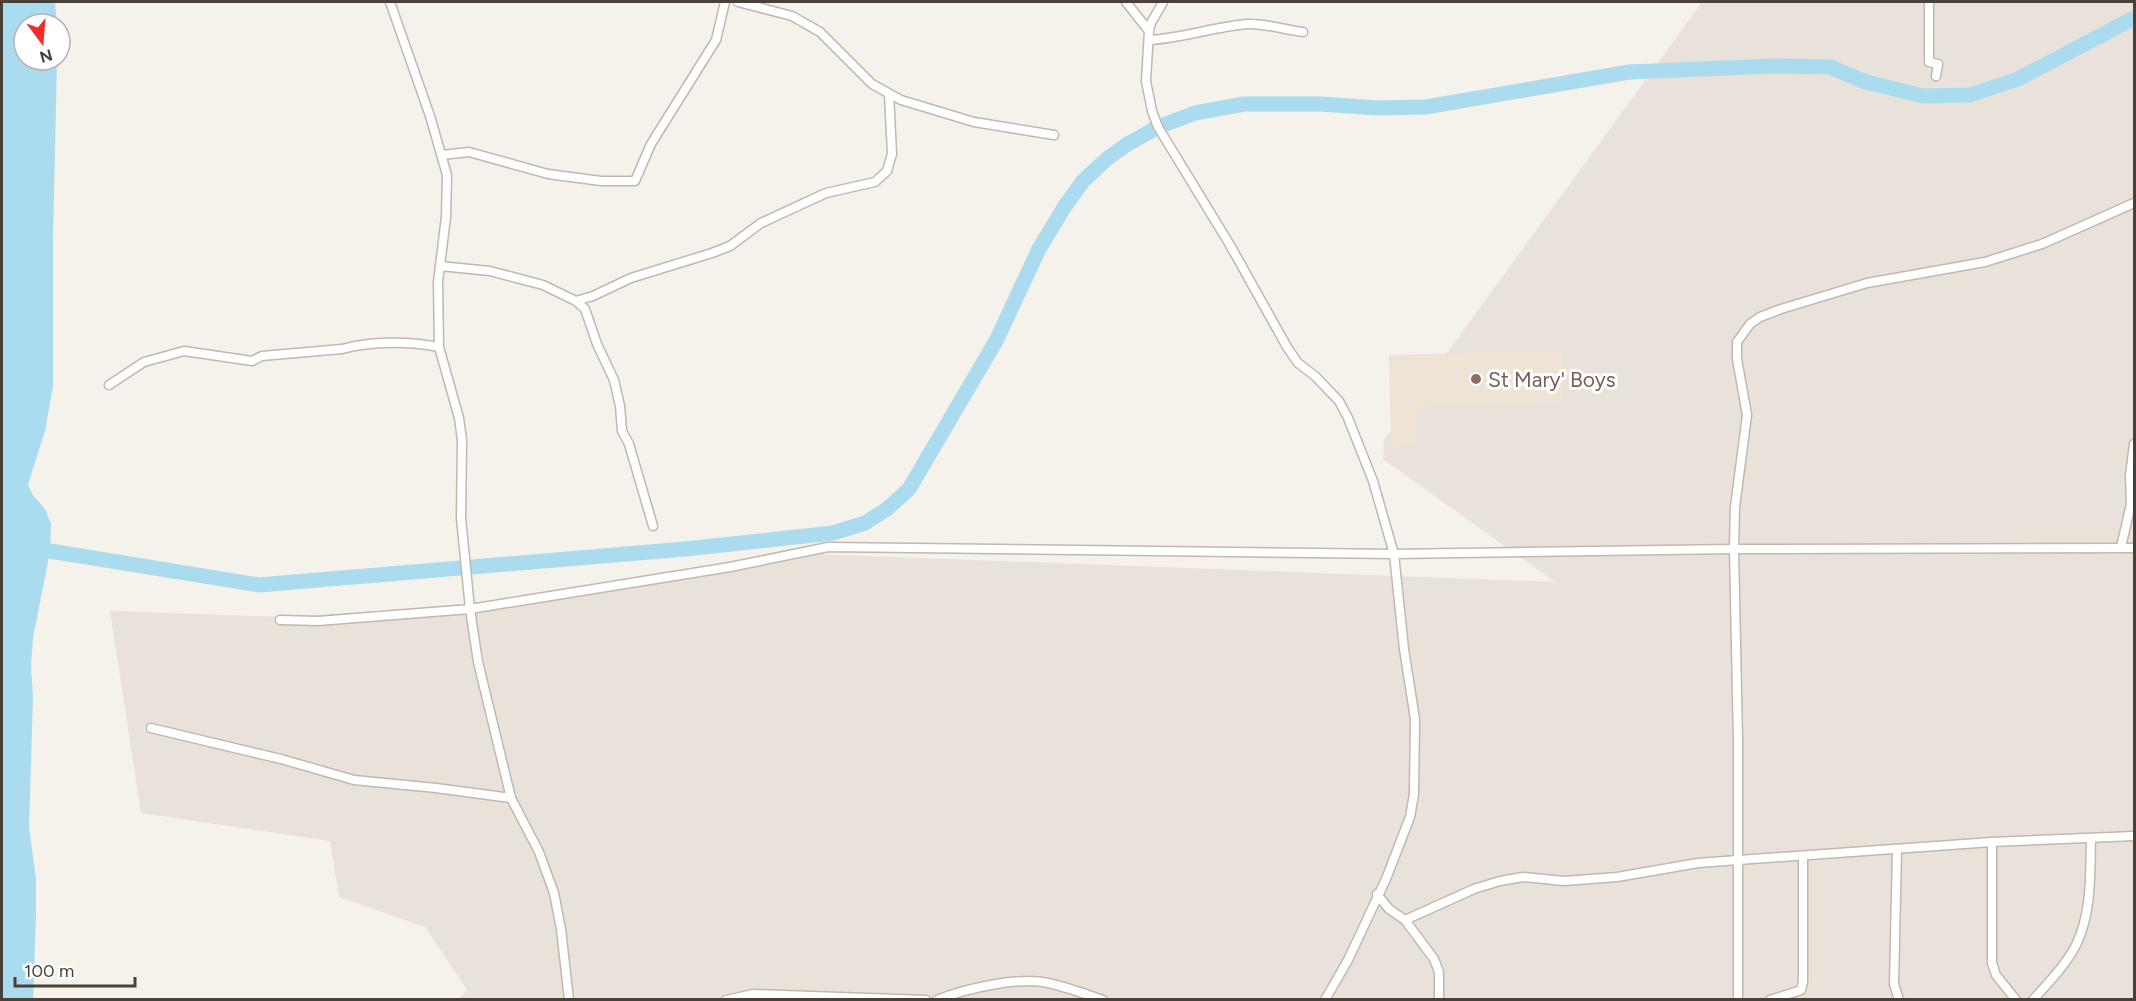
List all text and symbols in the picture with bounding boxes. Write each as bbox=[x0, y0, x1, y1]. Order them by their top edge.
north arrow bbox=[12, 12, 72, 72]
text: N bbox=[37, 45, 55, 67]
place label: St Mary' Boys bbox=[1488, 367, 1616, 392]
marker: St Mary' Boys bbox=[1469, 372, 1483, 386]
scale bar bbox=[15, 950, 135, 988]
text: 100 m bbox=[24, 960, 74, 982]

